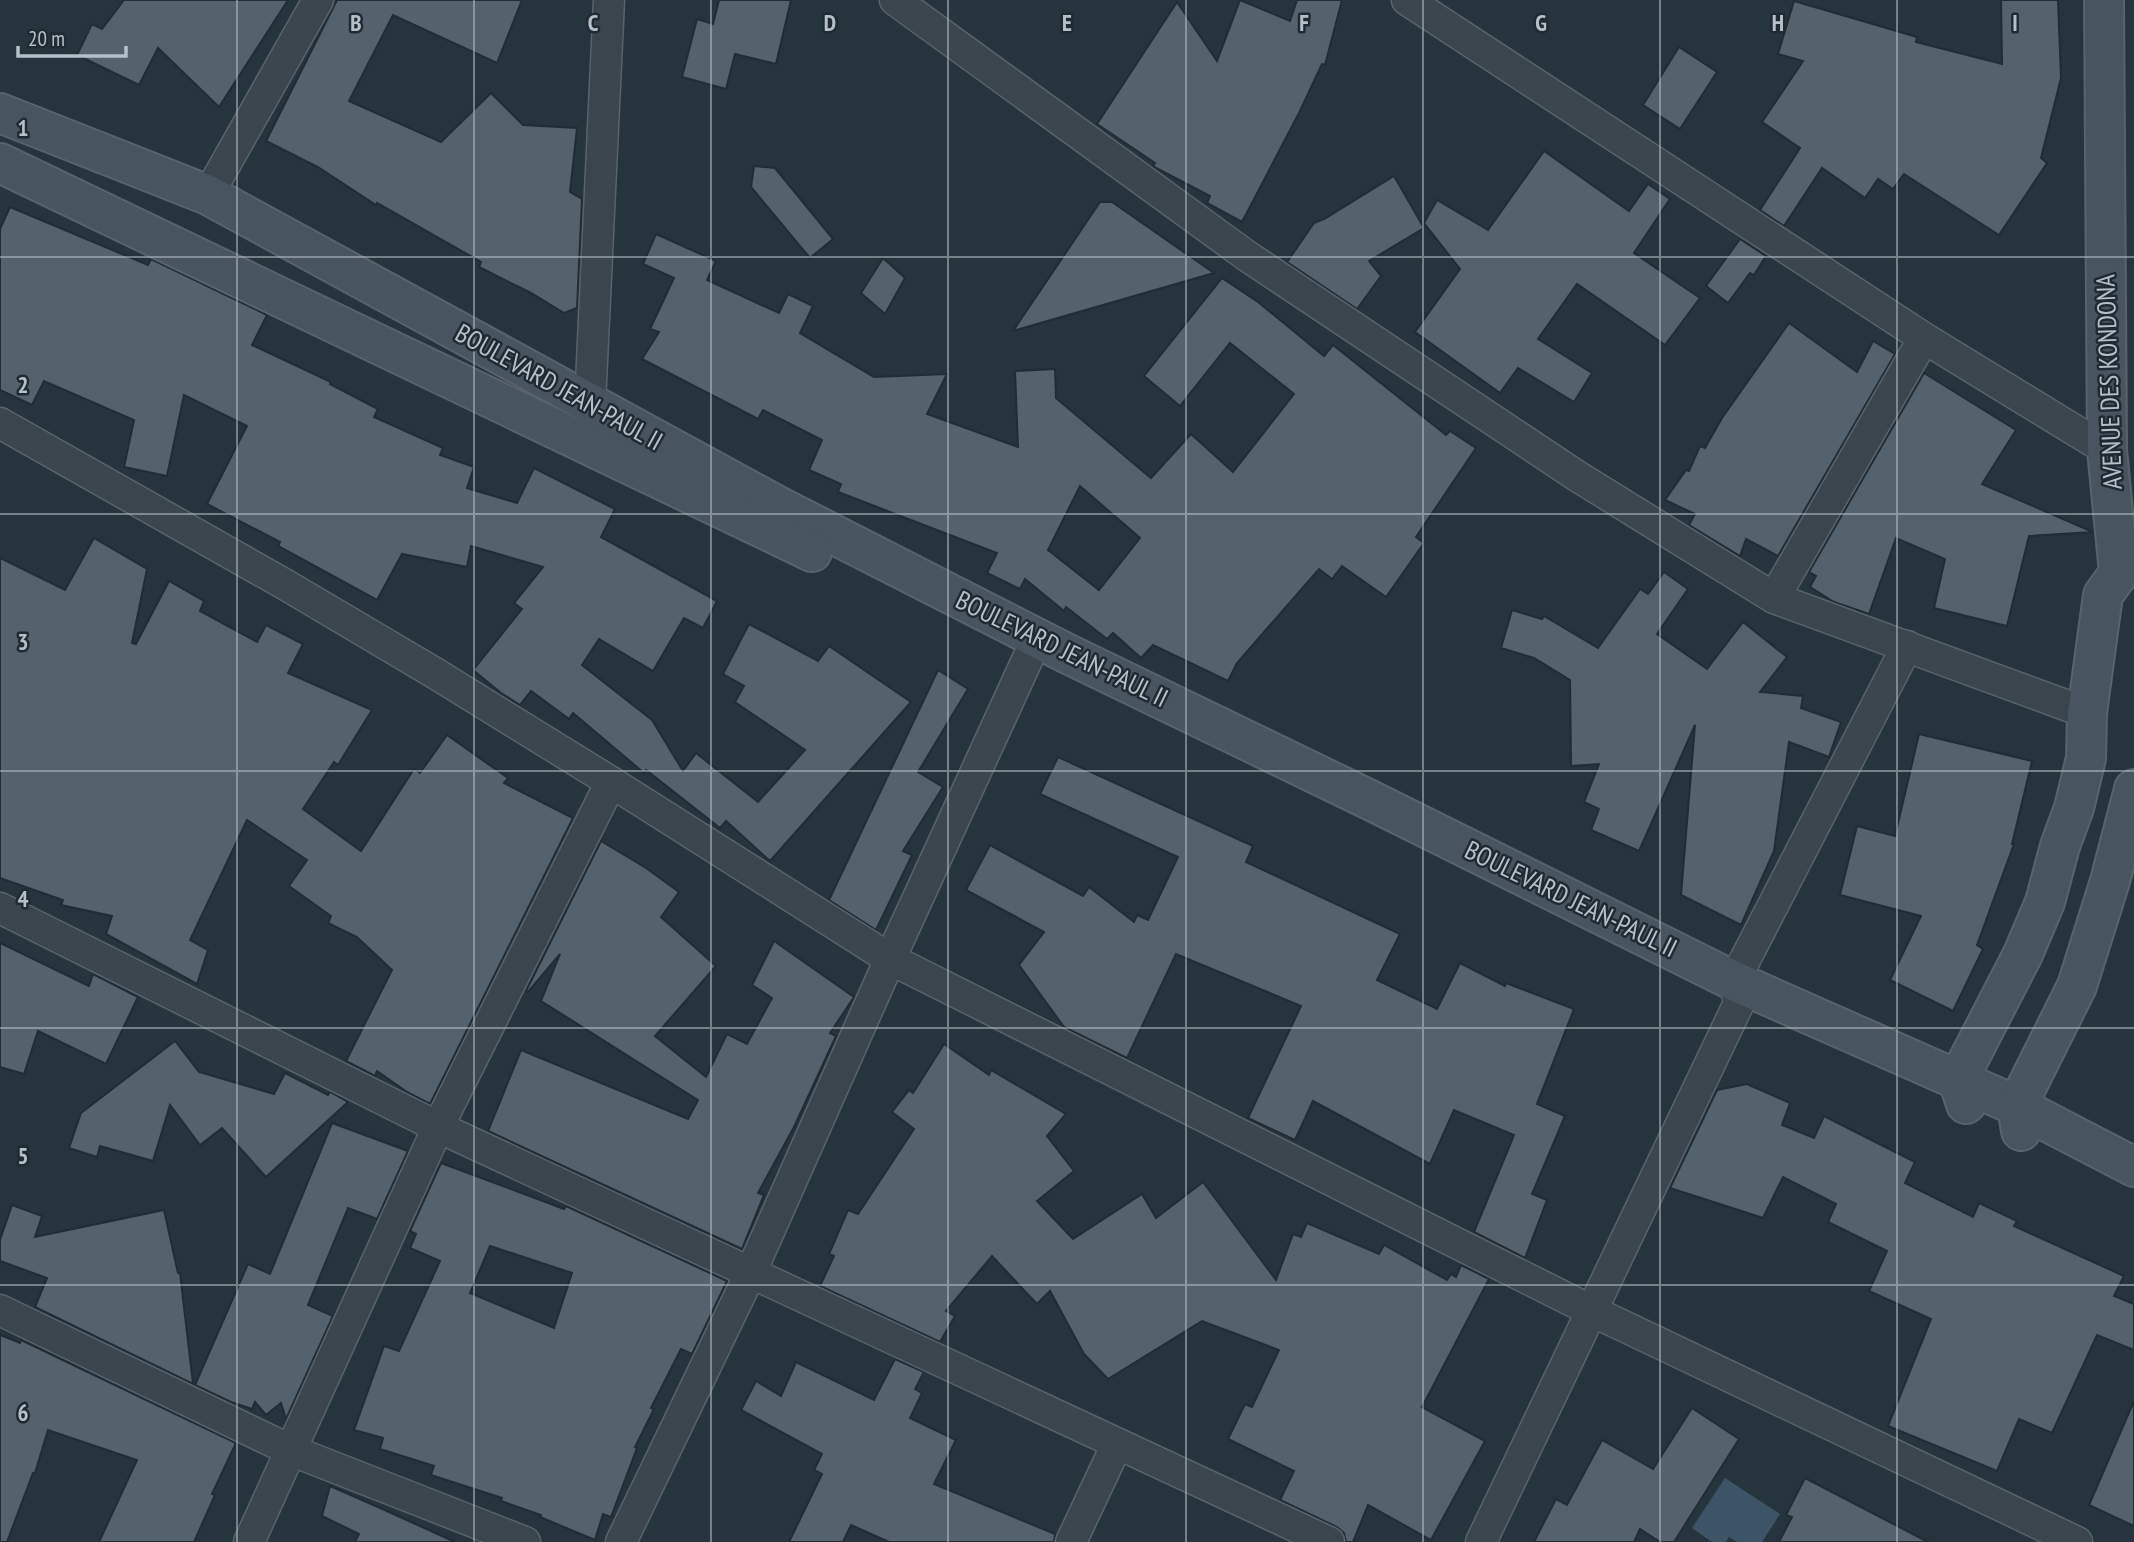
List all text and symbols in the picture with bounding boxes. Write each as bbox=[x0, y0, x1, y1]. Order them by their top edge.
text: B bbox=[350, 8, 362, 37]
text: C bbox=[588, 8, 599, 37]
text: D bbox=[824, 8, 836, 37]
text: E bbox=[1062, 8, 1072, 37]
text: F bbox=[1299, 8, 1309, 37]
text: G bbox=[1535, 8, 1547, 37]
text: H bbox=[1772, 8, 1784, 37]
text: I bbox=[2012, 8, 2018, 37]
scale bar bbox=[18, 14, 126, 58]
text: 20 m bbox=[28, 25, 65, 52]
text: 1 bbox=[18, 113, 29, 142]
street label: AVENUE DES KONDONA bbox=[2088, 273, 2129, 490]
street label: BOULEVARD JEAN-PAUL II bbox=[450, 316, 669, 457]
text: 2 bbox=[18, 370, 29, 399]
street label: BOULEVARD JEAN-PAUL II bbox=[951, 583, 1174, 714]
text: 3 bbox=[18, 627, 29, 656]
street label: BOULEVARD JEAN-PAUL II bbox=[1460, 833, 1683, 964]
text: 4 bbox=[18, 884, 29, 913]
text: 5 bbox=[18, 1141, 29, 1170]
text: 6 bbox=[18, 1398, 29, 1427]

